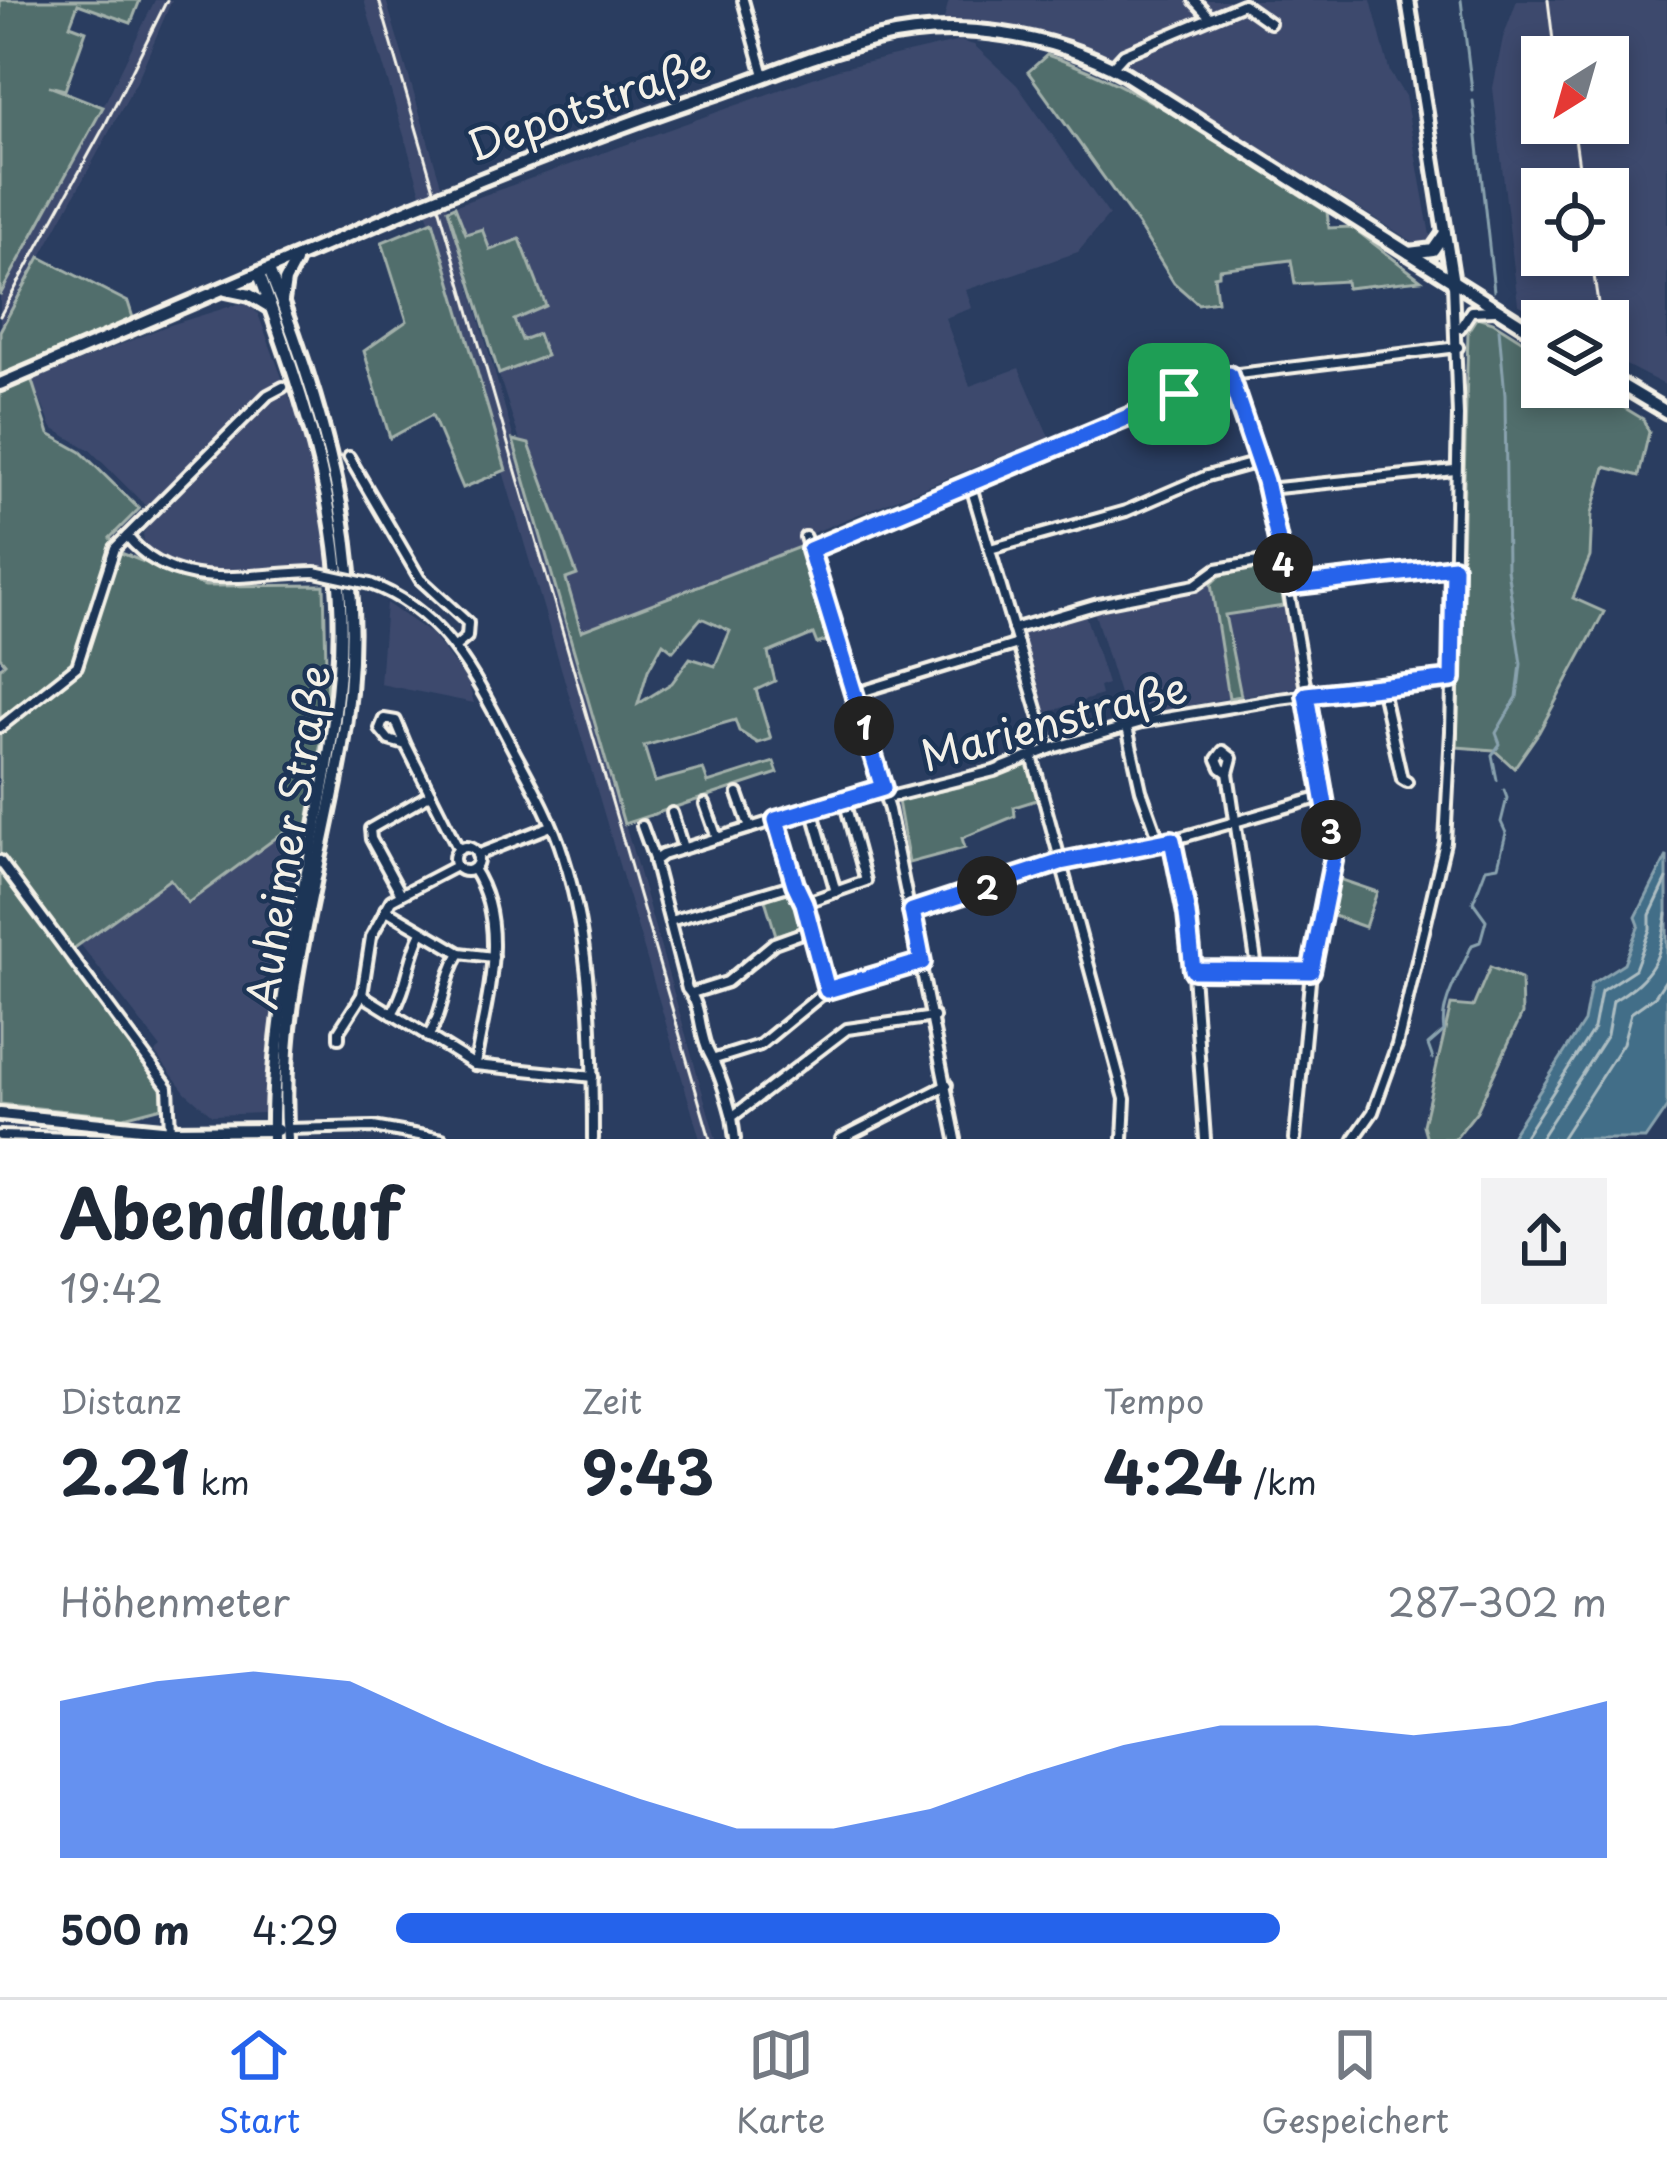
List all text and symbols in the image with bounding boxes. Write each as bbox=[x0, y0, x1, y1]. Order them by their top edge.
street label: Depotstraße bbox=[458, 29, 719, 176]
north arrow bbox=[1521, 36, 1629, 144]
map controls bbox=[1521, 36, 1629, 408]
button: locate bbox=[1521, 168, 1629, 276]
button: layers bbox=[1521, 300, 1629, 408]
pin bbox=[1128, 343, 1230, 445]
icon: arrive bbox=[1146, 361, 1212, 427]
pin: 4 bbox=[1253, 533, 1313, 593]
text: 4 bbox=[1272, 538, 1294, 588]
street label: Marienstraße bbox=[913, 654, 1193, 785]
street label: Auheimer Straße bbox=[228, 660, 345, 1013]
pin: 1 bbox=[834, 696, 894, 756]
text: 1 bbox=[856, 701, 872, 751]
pin: 3 bbox=[1301, 800, 1361, 860]
text: 3 bbox=[1320, 805, 1342, 855]
pin: 2 bbox=[957, 856, 1017, 916]
text: 2 bbox=[975, 861, 999, 911]
text: Abendlauf bbox=[60, 1162, 402, 1261]
button: share bbox=[1481, 1178, 1607, 1304]
text: 19:42 bbox=[60, 1257, 163, 1316]
text: Distanz bbox=[60, 1375, 181, 1425]
text: Zeit bbox=[582, 1375, 642, 1425]
text: Tempo bbox=[1103, 1375, 1204, 1425]
text: 2.21 bbox=[60, 1425, 189, 1515]
text: 9:43 bbox=[582, 1425, 714, 1515]
text: 4:24 bbox=[1103, 1425, 1243, 1515]
text: km bbox=[189, 1456, 250, 1506]
text: /km bbox=[1243, 1456, 1317, 1506]
text: Höhenmeter bbox=[60, 1571, 290, 1630]
text: 287–302 m bbox=[1387, 1571, 1607, 1630]
text: 500 m bbox=[60, 1899, 190, 1958]
text: 4:29 bbox=[252, 1899, 339, 1958]
tab: Start bbox=[218, 2022, 300, 2144]
tab: Karte bbox=[736, 2022, 825, 2144]
tab: Gespeichert bbox=[1261, 2022, 1449, 2144]

